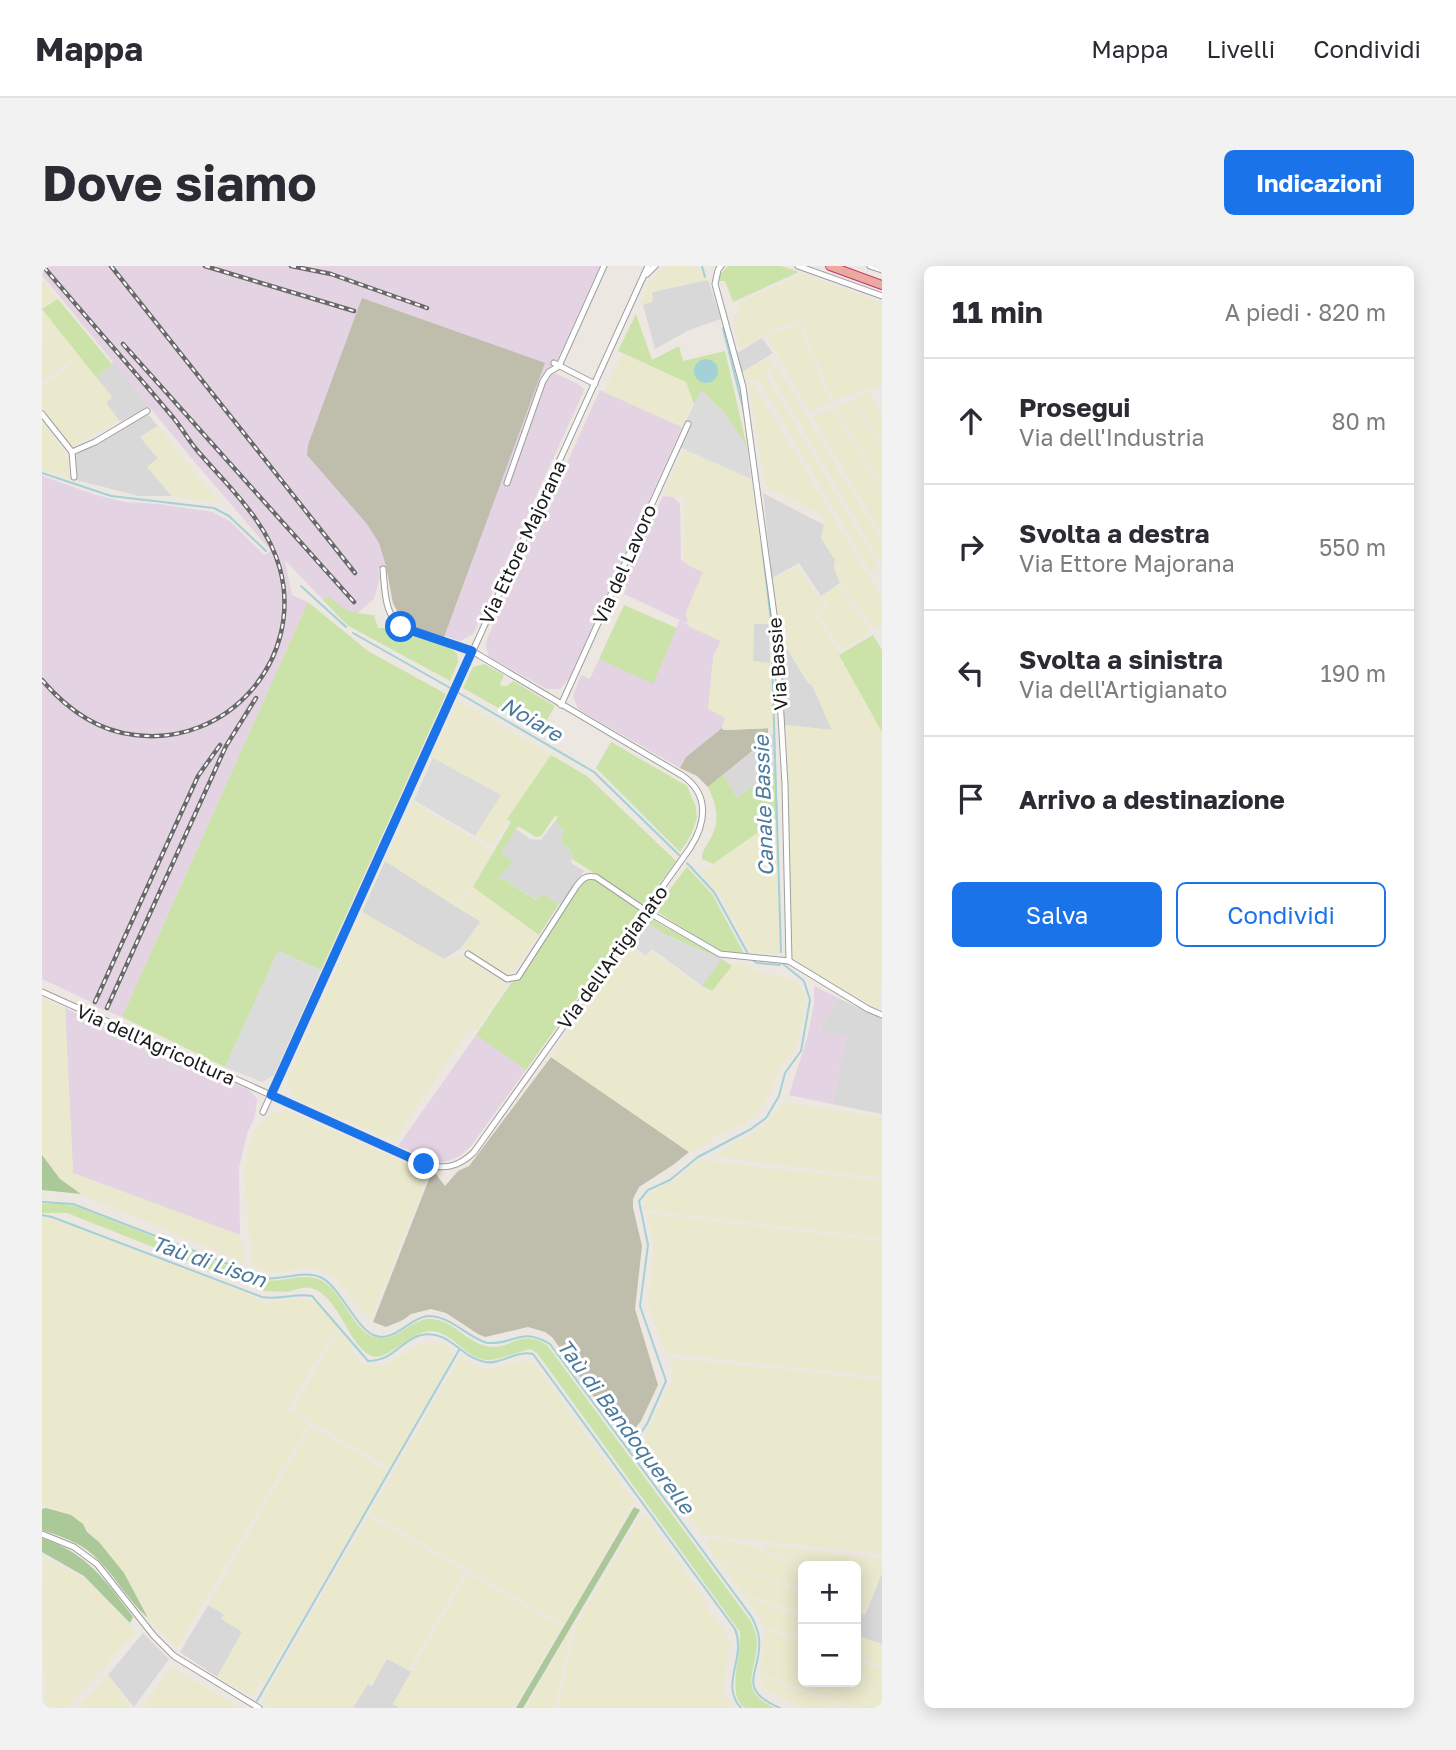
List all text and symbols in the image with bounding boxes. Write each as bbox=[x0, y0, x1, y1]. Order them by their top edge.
text: Mappa bbox=[35, 29, 143, 68]
text: Mappa bbox=[1091, 34, 1168, 63]
text: Livelli bbox=[1206, 34, 1275, 63]
text: Condividi bbox=[1313, 34, 1421, 63]
button: Indicazioni bbox=[1224, 150, 1414, 215]
text: Dove siamo bbox=[42, 153, 317, 212]
text: 11 min bbox=[952, 294, 1043, 330]
text: A piedi · 820 m bbox=[1225, 298, 1386, 326]
text: Prosegui bbox=[1019, 392, 1130, 423]
icon: ahead bbox=[952, 402, 990, 440]
text: 80 m bbox=[1332, 407, 1386, 435]
text: Via dell'Industria bbox=[1019, 423, 1205, 451]
street label: Via Ettore Majorana bbox=[474, 456, 570, 628]
street label: Via del Lavoro bbox=[587, 501, 661, 627]
text: Svolta a destra bbox=[1019, 518, 1210, 549]
icon: right bbox=[952, 528, 990, 566]
text: 550 m bbox=[1319, 533, 1386, 561]
text: Via Ettore Majorana bbox=[1019, 549, 1235, 577]
route start bbox=[385, 611, 416, 642]
street label: Via Bassie bbox=[762, 617, 792, 711]
text: Svolta a sinistra bbox=[1019, 644, 1223, 675]
icon: left bbox=[952, 654, 990, 692]
text: 190 m bbox=[1321, 659, 1386, 687]
text: Via dell'Artigianato bbox=[1019, 675, 1227, 703]
water label: Noiare bbox=[497, 691, 569, 748]
water label: Canale Bassie bbox=[747, 733, 778, 877]
icon: arrive bbox=[952, 780, 990, 818]
text: Arrivo a destinazione bbox=[1019, 784, 1285, 815]
street label: Via dell'Artigianato bbox=[552, 881, 672, 1033]
button: Salva bbox=[952, 882, 1162, 947]
button: Condividi bbox=[1176, 882, 1386, 947]
street label: Via dell'Agricoltura bbox=[73, 999, 239, 1089]
route end bbox=[408, 1148, 439, 1179]
water label: Taù di Lison bbox=[149, 1229, 271, 1293]
water label: Taù di Bandoquerelle bbox=[552, 1333, 701, 1520]
map controls bbox=[798, 1561, 861, 1687]
button: + bbox=[798, 1561, 861, 1624]
button: − bbox=[798, 1624, 861, 1687]

